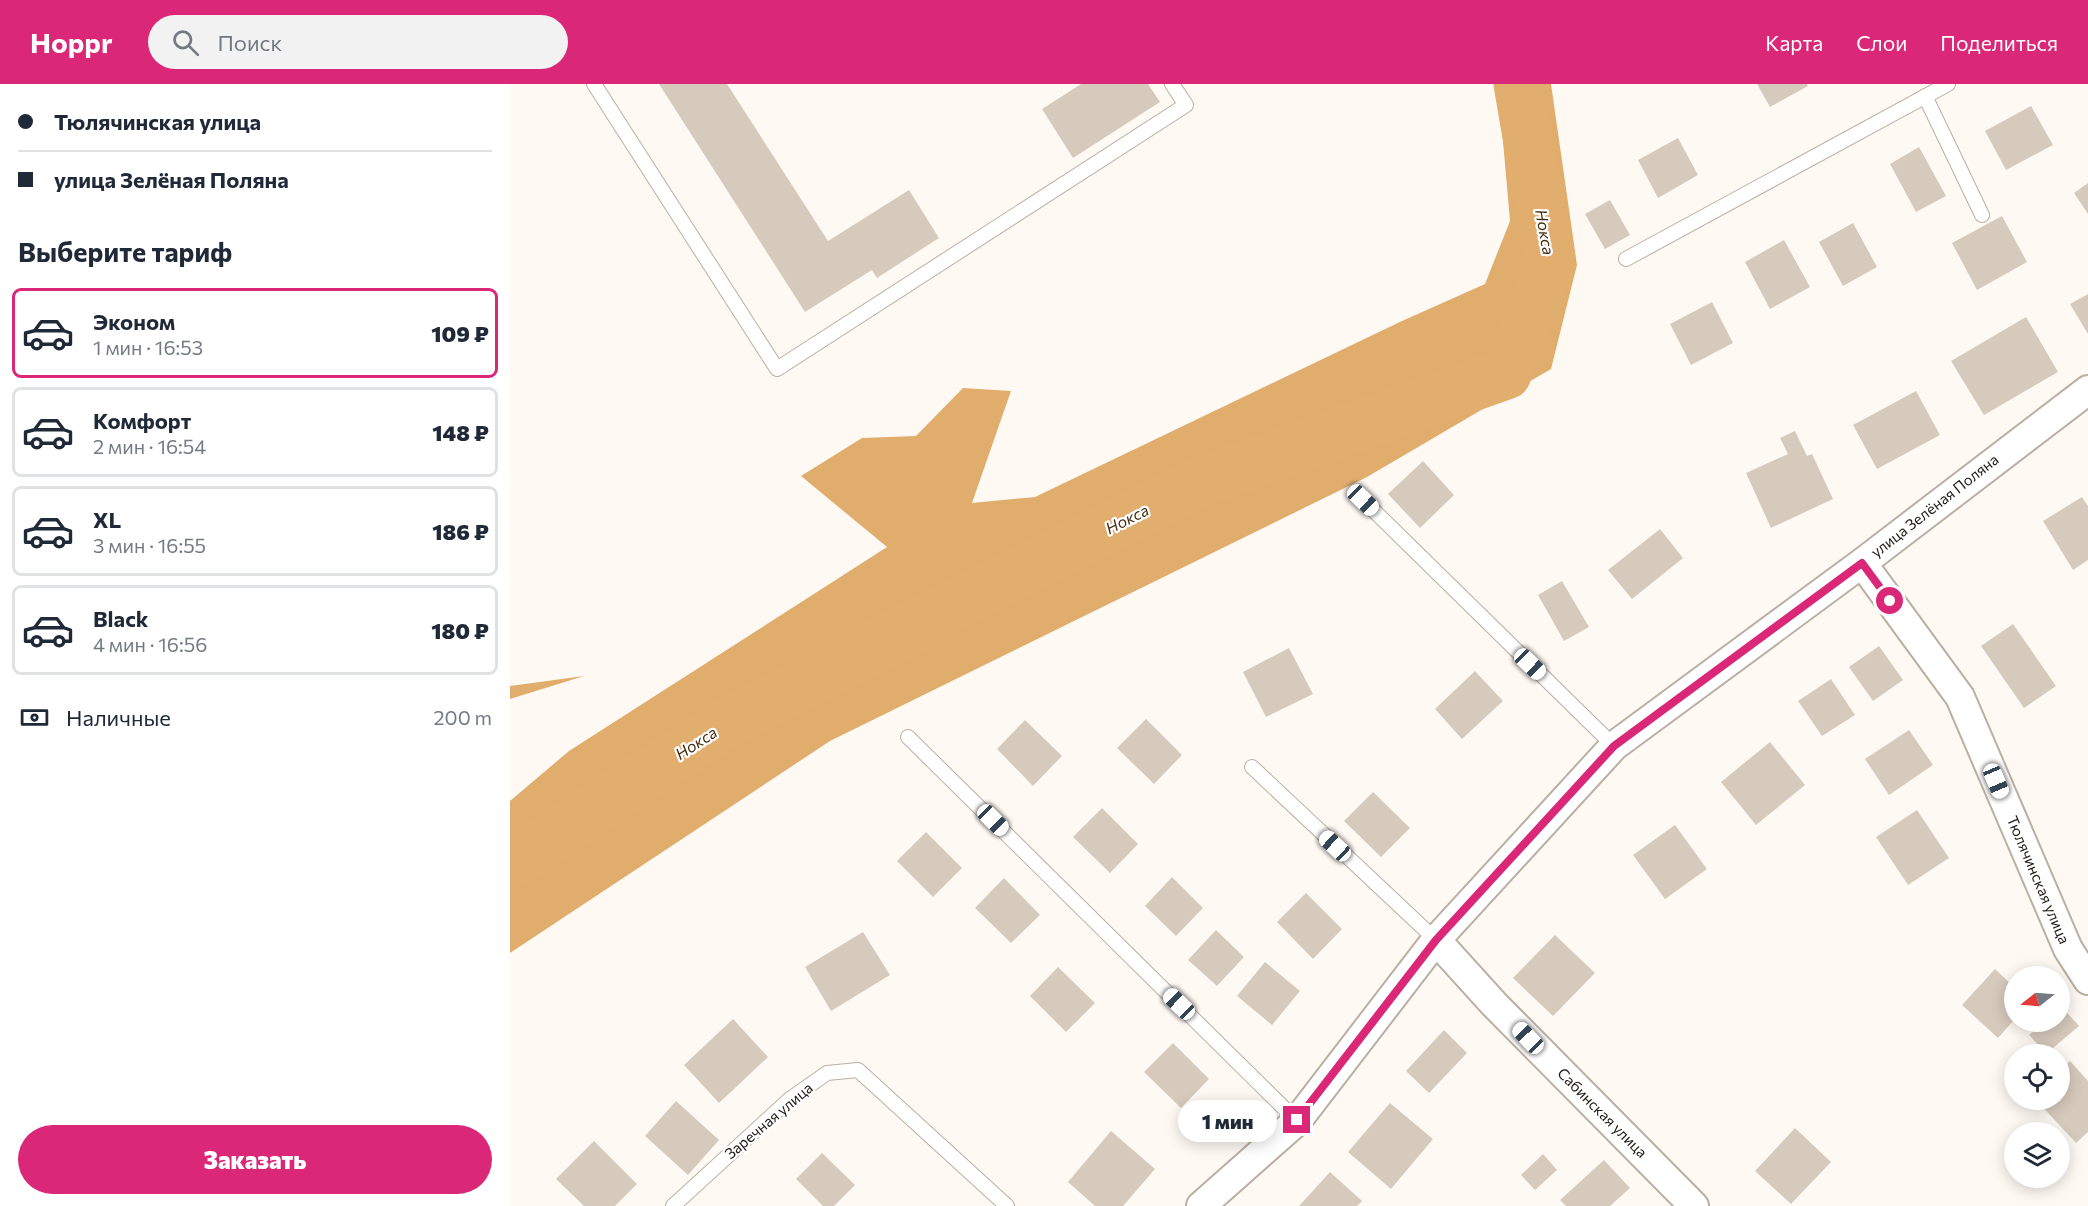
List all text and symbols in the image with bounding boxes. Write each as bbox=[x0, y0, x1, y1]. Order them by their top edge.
search box bbox=[148, 15, 568, 69]
text: Hoppr bbox=[30, 25, 112, 59]
icon: search bbox=[169, 26, 202, 59]
text: Поиск bbox=[217, 29, 282, 56]
text: Карта bbox=[1765, 30, 1823, 55]
text: Слои bbox=[1856, 30, 1907, 55]
text: Поделиться bbox=[1940, 30, 2058, 55]
text: Тюлячинская улица bbox=[54, 108, 261, 135]
text: улица Зелёная Поляна bbox=[54, 166, 289, 193]
water label: Нокса bbox=[1532, 208, 1559, 256]
text: Выберите тариф bbox=[18, 235, 232, 268]
icon: car bbox=[21, 306, 75, 360]
text: Эконом bbox=[93, 308, 175, 335]
text: 109 ₽ bbox=[431, 320, 489, 347]
text: 1 мин · 16:53 bbox=[93, 335, 203, 359]
icon: car bbox=[21, 405, 75, 459]
text: Комфорт bbox=[93, 407, 191, 434]
text: 148 ₽ bbox=[432, 419, 489, 446]
text: 2 мин · 16:54 bbox=[93, 434, 206, 458]
street label: улица Зелёная Поляна bbox=[1867, 450, 2002, 561]
car bbox=[1344, 481, 1382, 519]
water label: Нокса bbox=[1102, 500, 1152, 537]
icon: car bbox=[21, 504, 75, 558]
text: XL bbox=[93, 506, 121, 533]
text: 186 ₽ bbox=[432, 518, 489, 545]
text: 3 мин · 16:55 bbox=[93, 533, 206, 557]
route start bbox=[1876, 587, 1903, 614]
icon: car bbox=[21, 603, 75, 657]
text: Black bbox=[93, 605, 148, 632]
text: 180 ₽ bbox=[431, 617, 489, 644]
text: 4 мин · 16:56 bbox=[93, 632, 207, 656]
car bbox=[1511, 645, 1549, 683]
icon: cash bbox=[18, 701, 51, 734]
text: Наличные bbox=[66, 704, 171, 731]
text: 200 m bbox=[434, 705, 492, 729]
water label: Нокса bbox=[671, 722, 720, 763]
car bbox=[1981, 761, 2011, 801]
car bbox=[974, 801, 1012, 839]
street label: Тюлячинская улица bbox=[2004, 813, 2074, 946]
car bbox=[1316, 827, 1354, 865]
north arrow bbox=[2004, 966, 2070, 1032]
map controls bbox=[2004, 966, 2070, 1188]
car bbox=[1160, 985, 1198, 1023]
car bbox=[1509, 1019, 1547, 1057]
button: locate bbox=[2004, 1044, 2070, 1110]
street label: Сабинская улица bbox=[1554, 1064, 1651, 1161]
street label: Заречная улица bbox=[721, 1078, 816, 1162]
callout: 1 мин bbox=[1177, 1099, 1276, 1141]
route end bbox=[1283, 1106, 1310, 1133]
text: 1 мин bbox=[1202, 1109, 1253, 1133]
button: layers bbox=[2004, 1122, 2070, 1188]
button: Заказать bbox=[18, 1125, 492, 1194]

